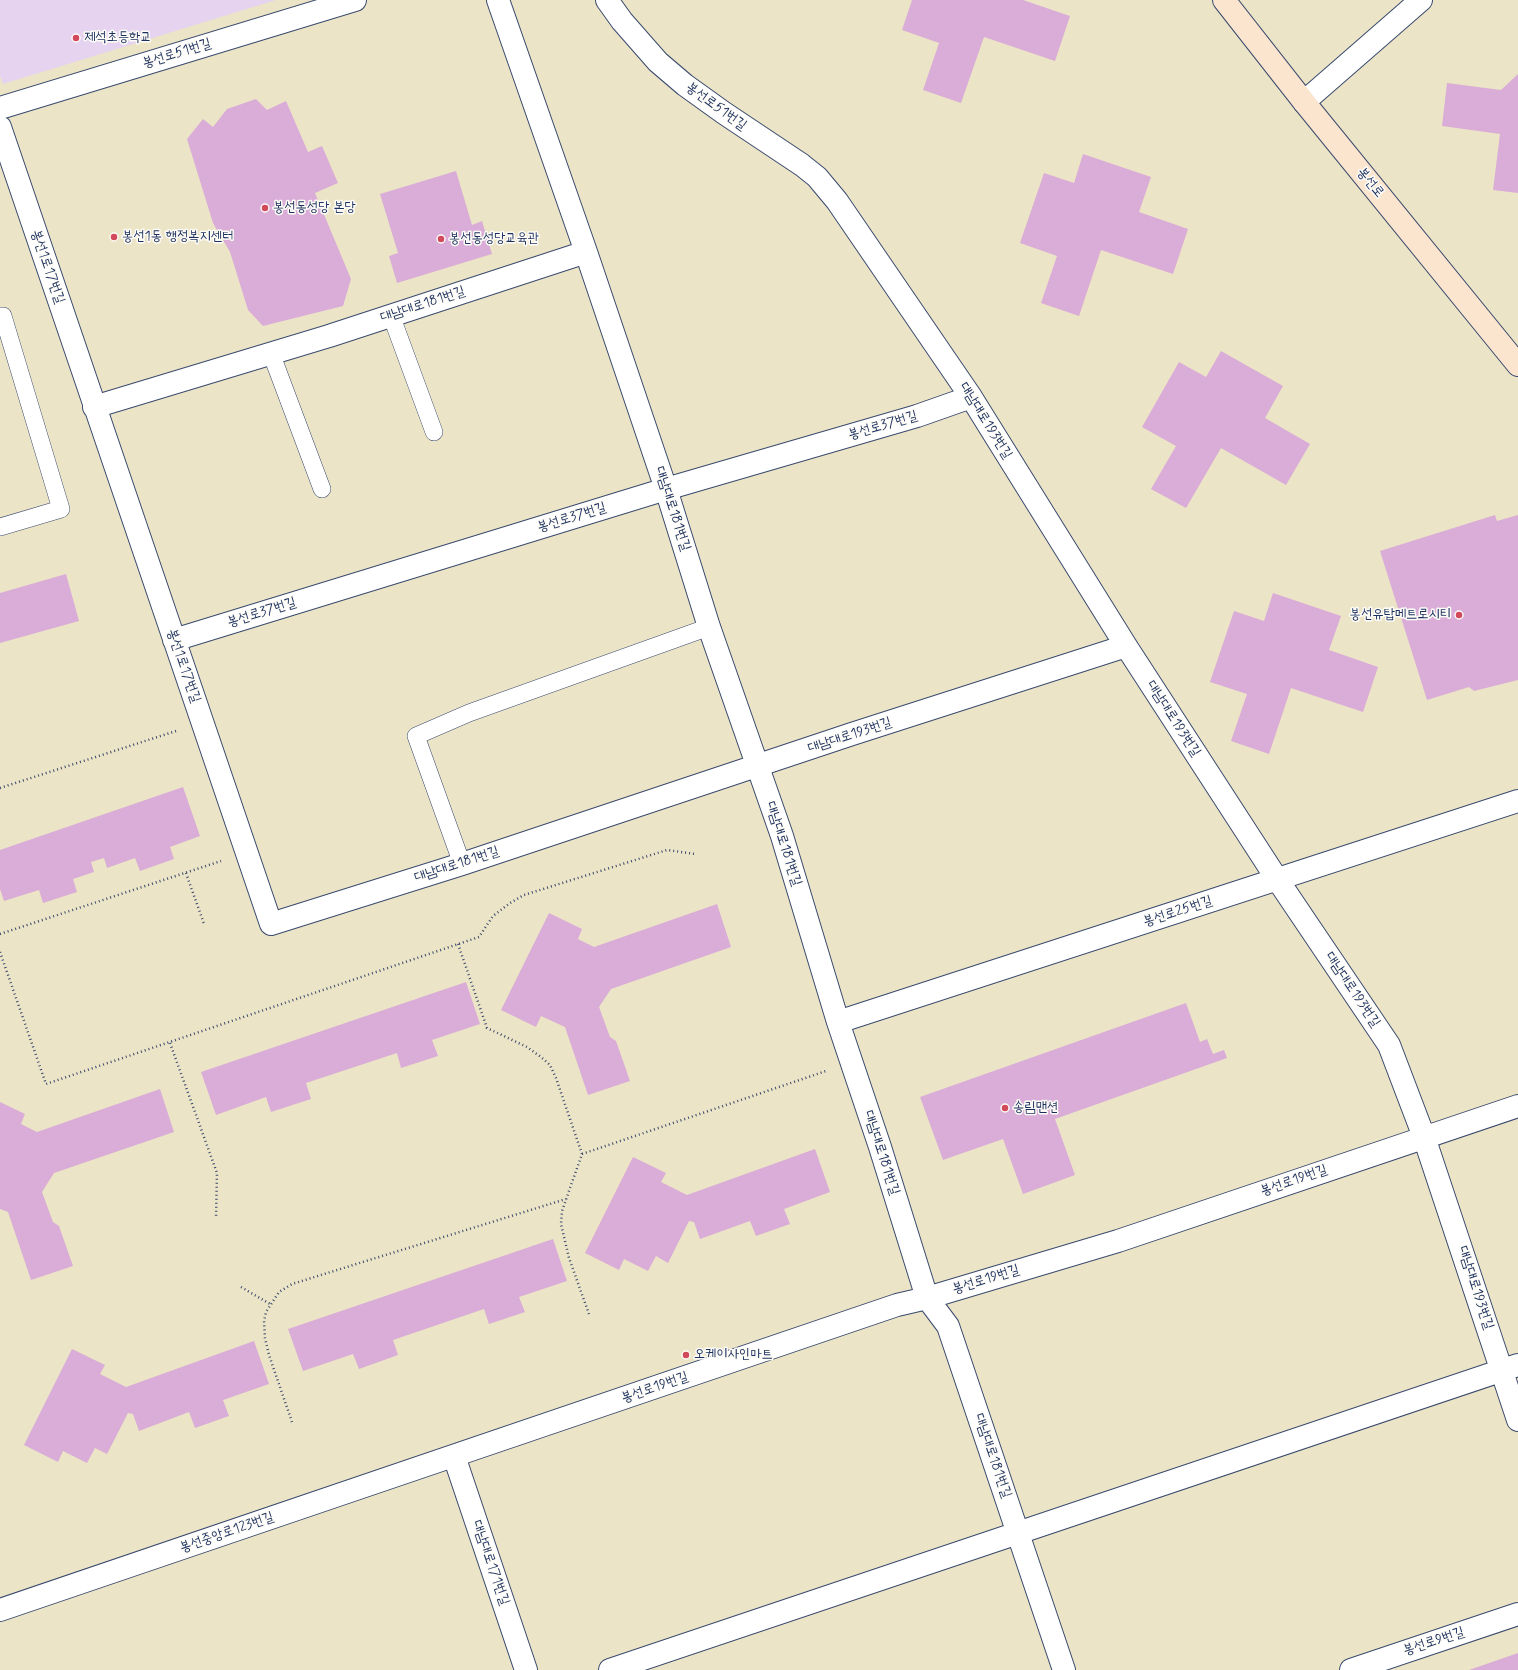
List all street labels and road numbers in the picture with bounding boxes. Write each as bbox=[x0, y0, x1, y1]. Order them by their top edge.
street label: 봉선로51번길 bbox=[141, 36, 213, 72]
street label: 봉선로51번길 bbox=[682, 79, 750, 135]
street label: 봉선로 bbox=[1353, 165, 1387, 201]
street label: 봉선1로17번길 bbox=[26, 228, 68, 306]
street label: 대남대로181번길 bbox=[379, 283, 467, 327]
street label: 대남대로193번길 bbox=[955, 380, 1015, 462]
street label: 봉선로37번길 bbox=[846, 408, 920, 444]
street label: 대남대로181번길 bbox=[650, 465, 694, 553]
street label: 봉선로37번길 bbox=[536, 500, 608, 536]
street label: 봉선로37번길 bbox=[226, 595, 298, 631]
street label: 봉선1로17번길 bbox=[162, 627, 204, 705]
street label: 대남대로193번길 bbox=[1142, 678, 1204, 760]
street label: 대남대로193번길 bbox=[806, 715, 894, 757]
street label: 대남대로181번길 bbox=[761, 800, 805, 888]
street label: 대남대로181번길 bbox=[413, 843, 501, 887]
street label: 봉선로25번길 bbox=[1141, 893, 1215, 931]
street label: 대남대로193번길 bbox=[1321, 949, 1383, 1031]
street label: 대남대로181번길 bbox=[859, 1109, 903, 1197]
street label: 봉선로19번길 bbox=[1258, 1162, 1330, 1200]
street label: 대남대로193번길 bbox=[1454, 1244, 1496, 1332]
street label: 봉선로19번길 bbox=[950, 1262, 1022, 1298]
street label: 봉선로19번길 bbox=[619, 1369, 691, 1407]
street label: 대남대로181번길 bbox=[970, 1412, 1014, 1500]
street label: 봉선중앙로123번길 bbox=[178, 1509, 276, 1557]
street label: 대남대로171번길 bbox=[468, 1518, 512, 1608]
street label: 봉선로9번길 bbox=[1401, 1624, 1467, 1660]

